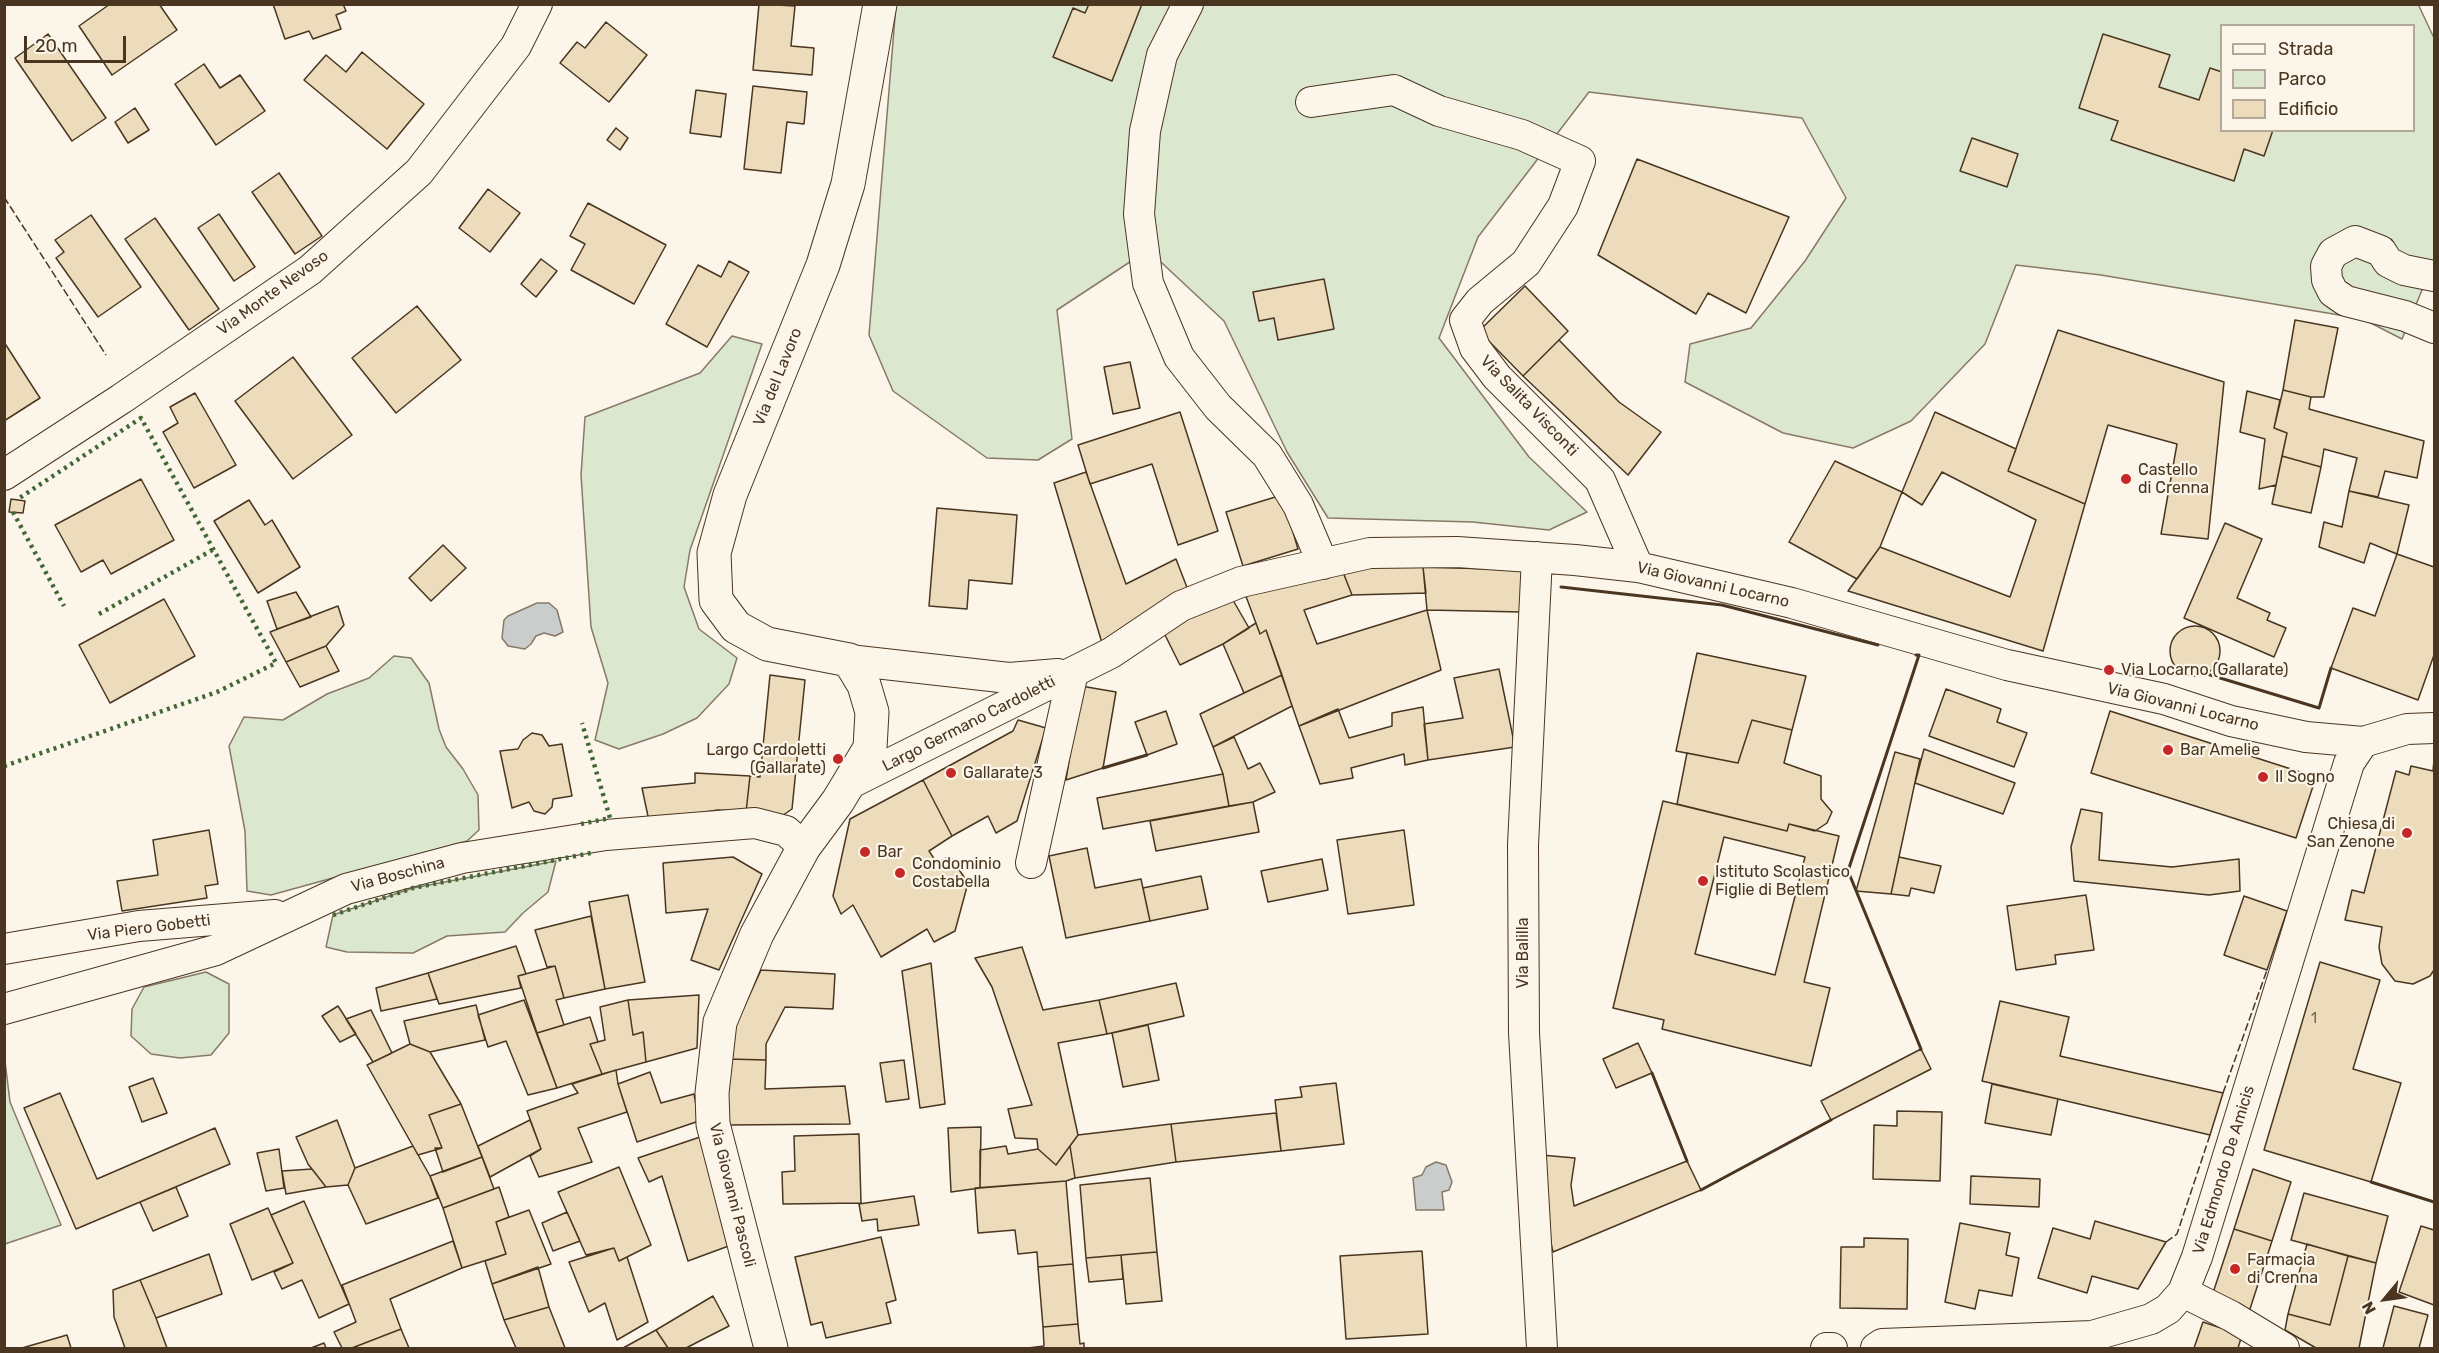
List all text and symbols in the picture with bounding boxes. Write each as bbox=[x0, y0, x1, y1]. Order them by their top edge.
scale bar bbox=[27, 24, 129, 62]
legend bbox=[2220, 24, 2415, 132]
text: 20 m bbox=[35, 35, 77, 57]
text: Strada bbox=[2278, 38, 2334, 60]
text: Parco bbox=[2278, 68, 2326, 90]
text: Edificio bbox=[2278, 98, 2338, 120]
street label: Via Monte Nevoso bbox=[214, 246, 332, 340]
street label: Via del Lavoro bbox=[750, 325, 806, 429]
street label: Via Salita Visconti bbox=[1476, 352, 1582, 460]
place label: Castello di Crenna bbox=[2138, 460, 2209, 498]
marker: Castello di Crenna bbox=[2119, 472, 2133, 486]
street label: Via Giovanni Locarno bbox=[1635, 558, 1791, 612]
place label: Via Locarno (Gallarate) bbox=[2121, 660, 2289, 680]
marker: Via Locarno (Gallarate) bbox=[2102, 663, 2116, 677]
street label: Largo Germano Cardoletti bbox=[879, 672, 1059, 776]
street label: Via Giovanni Locarno bbox=[2105, 679, 2261, 735]
place label: Largo Cardoletti (Gallarate) bbox=[706, 740, 826, 778]
place label: Bar Amelie bbox=[2180, 740, 2260, 760]
marker: Bar Amelie bbox=[2161, 743, 2175, 757]
marker: Largo Cardoletti (Gallarate) bbox=[831, 752, 845, 766]
place label: Gallarate 3 bbox=[963, 763, 1043, 783]
marker: Gallarate 3 bbox=[944, 766, 958, 780]
place label: Il Sogno bbox=[2275, 767, 2335, 787]
marker: Il Sogno bbox=[2256, 770, 2270, 784]
place label: Chiesa di San Zenone bbox=[2307, 814, 2395, 852]
marker: Chiesa di San Zenone bbox=[2400, 826, 2414, 840]
place label: Bar bbox=[877, 842, 903, 862]
marker: Bar bbox=[858, 845, 872, 859]
street label: Via Boschina bbox=[349, 853, 447, 897]
place label: Condominio Costabella bbox=[912, 854, 1001, 892]
place label: Istituto Scolastico Figlie di Betlem bbox=[1715, 862, 1850, 900]
marker: Condominio Costabella bbox=[893, 866, 907, 880]
marker: Istituto Scolastico Figlie di Betlem bbox=[1696, 874, 1710, 888]
street label: Via Piero Gobetti bbox=[86, 911, 212, 945]
street label: Via Balilla bbox=[1513, 918, 1533, 988]
house number: 1 bbox=[2311, 1011, 2317, 1027]
street label: Via Edmondo De Amicis bbox=[2189, 1083, 2259, 1257]
street label: Via Giovanni Pascoli bbox=[705, 1121, 759, 1269]
place label: Farmacia di Crenna bbox=[2247, 1250, 2318, 1288]
marker: Farmacia di Crenna bbox=[2228, 1262, 2242, 1276]
north arrow bbox=[2355, 1269, 2415, 1329]
text: N bbox=[2358, 1298, 2380, 1318]

